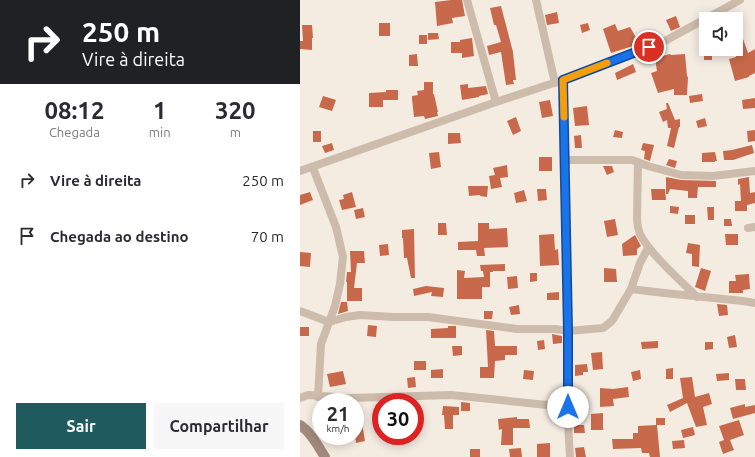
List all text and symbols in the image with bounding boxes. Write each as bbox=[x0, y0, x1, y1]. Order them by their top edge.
map controls bbox=[699, 12, 743, 56]
button: sound bbox=[699, 12, 743, 56]
icon: right bbox=[16, 16, 68, 68]
text: 250 m bbox=[82, 16, 160, 47]
pin bbox=[632, 30, 666, 64]
icon: arrive bbox=[638, 36, 660, 58]
text: Vire à direita bbox=[82, 49, 185, 69]
text: 08:12 bbox=[44, 97, 104, 124]
text: 1 bbox=[153, 97, 166, 124]
text: 320 bbox=[215, 97, 256, 124]
text: Chegada bbox=[49, 125, 100, 139]
text: min bbox=[149, 125, 171, 139]
text: m bbox=[230, 125, 241, 139]
icon: right bbox=[16, 169, 38, 191]
text: Vire à direita bbox=[50, 172, 142, 189]
text: 250 m bbox=[242, 172, 284, 189]
icon: arrive bbox=[16, 225, 38, 247]
text: Chegada ao destino bbox=[50, 228, 189, 245]
text: 70 m bbox=[251, 228, 284, 245]
position arrow bbox=[547, 386, 589, 428]
speed limit sign: 30 bbox=[372, 393, 424, 445]
text: 21 bbox=[327, 402, 349, 425]
button: Sair bbox=[16, 403, 146, 449]
button: Compartilhar bbox=[154, 403, 284, 449]
text: km/h bbox=[326, 423, 350, 434]

